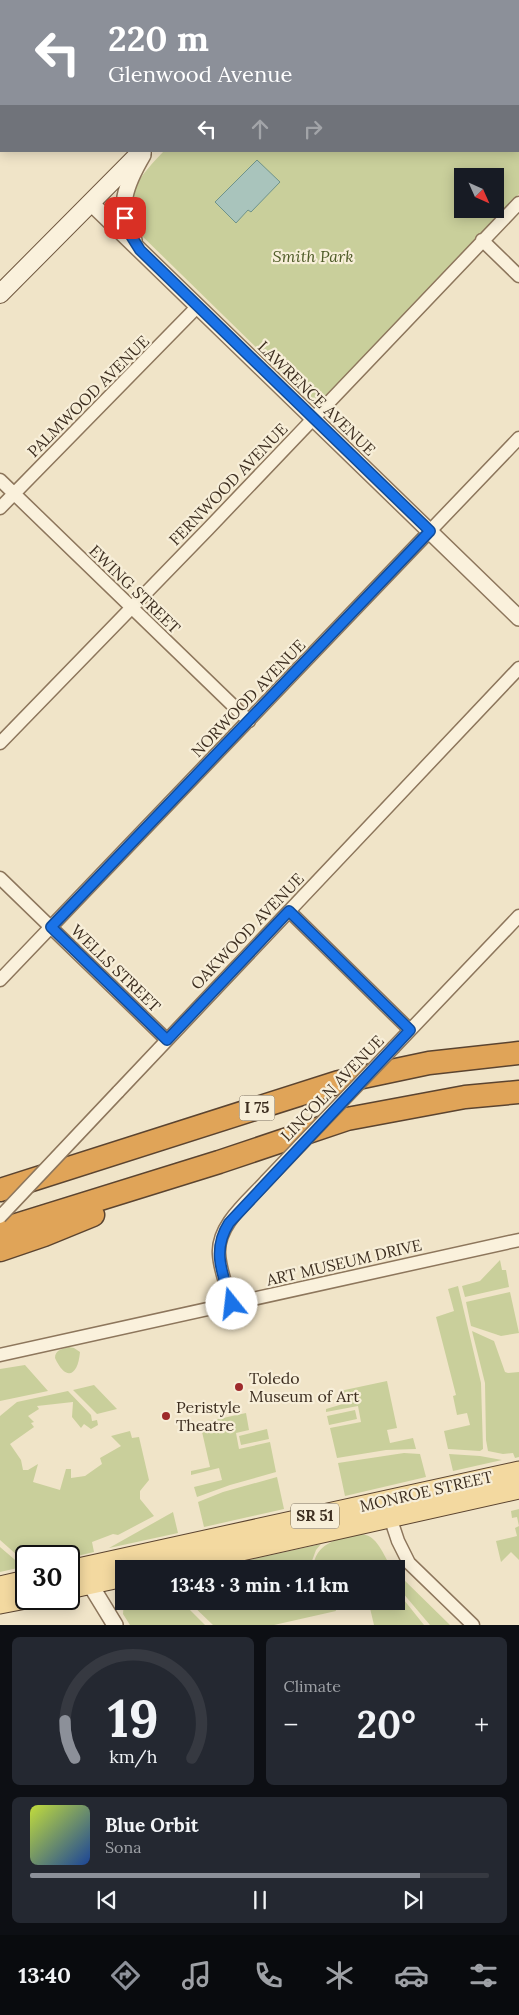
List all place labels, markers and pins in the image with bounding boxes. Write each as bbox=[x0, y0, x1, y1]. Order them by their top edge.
pin bbox=[104, 197, 146, 239]
place label: Toledo Museum of Art bbox=[249, 1368, 360, 1406]
marker: Toledo Museum of Art bbox=[233, 1381, 245, 1393]
place label: Peristyle Theatre bbox=[176, 1397, 241, 1435]
marker: Peristyle Theatre bbox=[160, 1410, 172, 1422]

